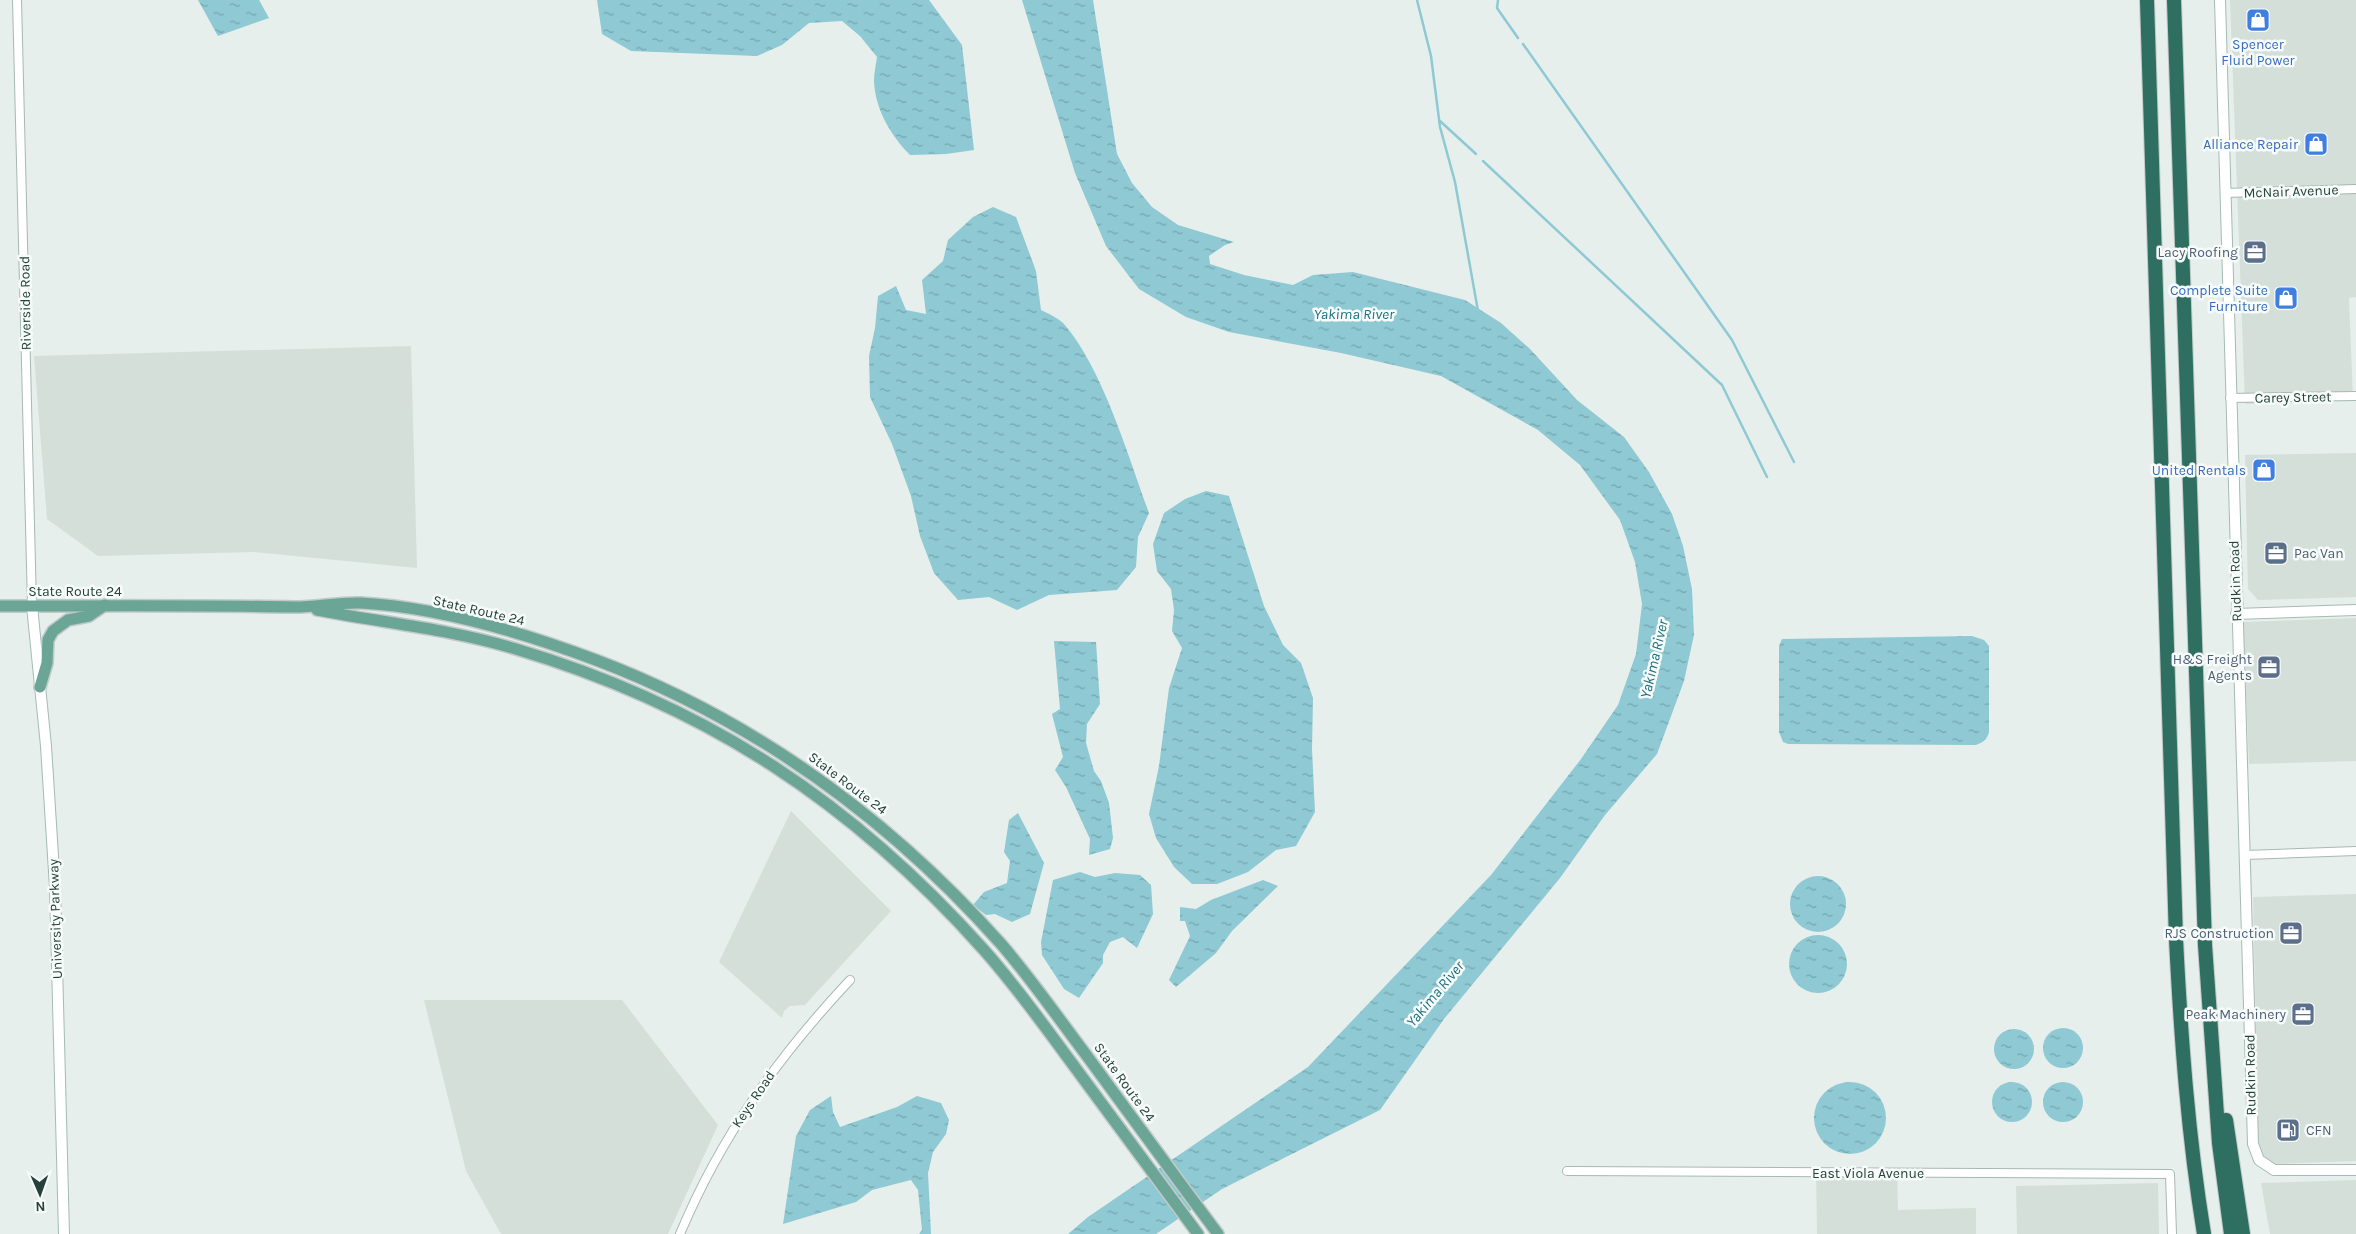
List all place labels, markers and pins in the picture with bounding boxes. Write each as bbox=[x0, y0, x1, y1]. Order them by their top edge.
shop icon: Spencer Fluid Power bbox=[2245, 7, 2271, 33]
place label: Spencer Fluid Power bbox=[2221, 36, 2296, 69]
shop icon: Alliance Repair bbox=[2303, 131, 2329, 157]
place label: Alliance Repair bbox=[2203, 136, 2299, 153]
office icon: Lacy Roofing bbox=[2242, 239, 2268, 265]
place label: Lacy Roofing bbox=[2157, 244, 2238, 261]
place label: Complete Suite Furniture bbox=[2170, 282, 2268, 315]
shop icon: Complete Suite Furniture bbox=[2273, 285, 2299, 311]
shop icon: United Rentals bbox=[2251, 457, 2277, 483]
place label: United Rentals bbox=[2152, 462, 2246, 479]
office icon: Pac Van bbox=[2263, 540, 2289, 566]
place label: Pac Van bbox=[2294, 545, 2344, 562]
place label: H&S Freight Agents bbox=[2173, 651, 2252, 684]
office icon: H&S Freight Agents bbox=[2256, 654, 2282, 680]
office icon: RJS Construction bbox=[2278, 920, 2304, 946]
place label: RJS Construction bbox=[2164, 925, 2274, 942]
office icon: Peak Machinery bbox=[2290, 1001, 2316, 1027]
place label: Peak Machinery bbox=[2186, 1006, 2286, 1023]
fuel station icon: CFN bbox=[2275, 1117, 2301, 1143]
place label: CFN bbox=[2306, 1122, 2332, 1139]

